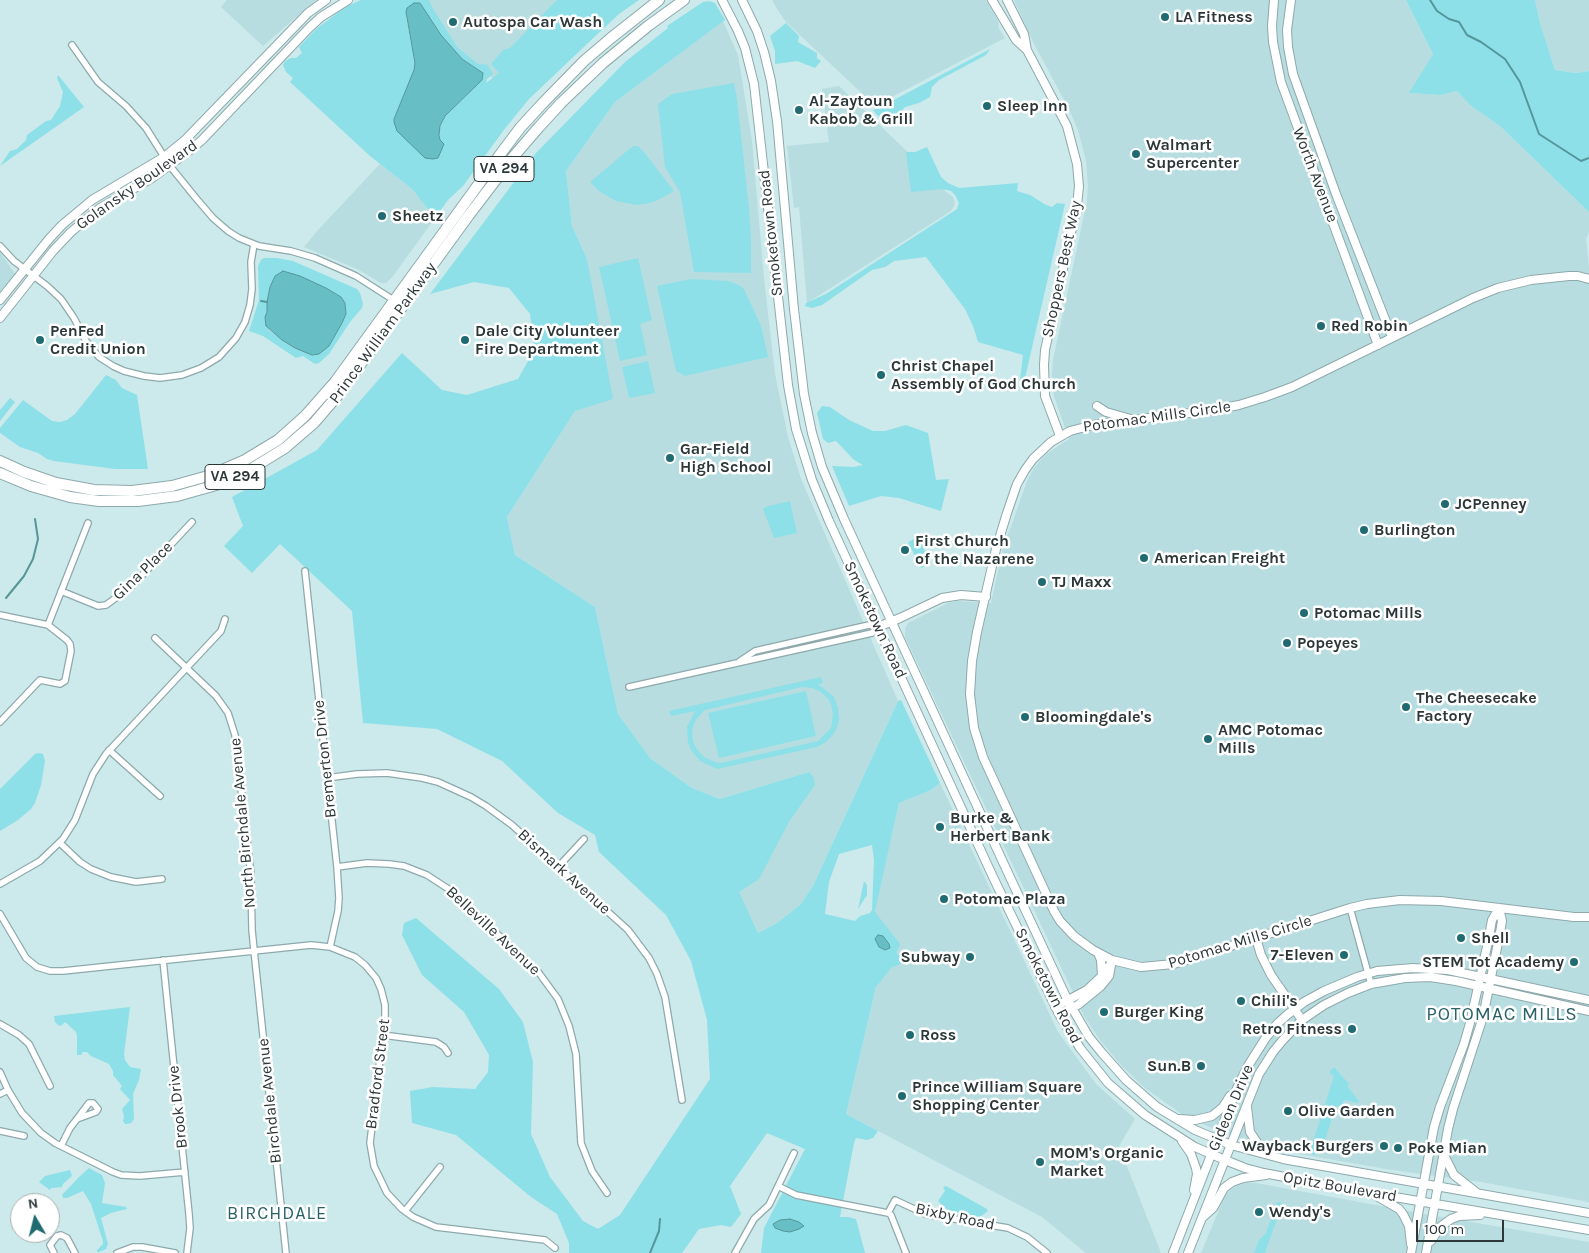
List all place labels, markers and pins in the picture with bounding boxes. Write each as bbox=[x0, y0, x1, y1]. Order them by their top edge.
place label: LA Fitness bbox=[1175, 7, 1253, 27]
marker: LA Fitness bbox=[1159, 11, 1171, 23]
place label: Autospa Car Wash bbox=[463, 12, 602, 32]
marker: Autospa Car Wash bbox=[447, 16, 459, 28]
place label: Al-Zaytoun Kabob & Grill bbox=[809, 91, 913, 129]
place label: Sleep Inn bbox=[997, 96, 1068, 116]
marker: Sleep Inn bbox=[981, 100, 993, 112]
marker: Al-Zaytoun Kabob & Grill bbox=[793, 104, 805, 116]
place label: Walmart Supercenter bbox=[1146, 135, 1239, 173]
marker: Walmart Supercenter bbox=[1130, 148, 1142, 160]
place label: Sheetz bbox=[392, 206, 443, 226]
marker: Sheetz bbox=[376, 210, 388, 222]
place label: Red Robin bbox=[1331, 316, 1408, 336]
marker: Red Robin bbox=[1315, 320, 1327, 332]
place label: PenFed Credit Union bbox=[50, 321, 146, 359]
place label: Dale City Volunteer Fire Department bbox=[475, 321, 619, 359]
marker: PenFed Credit Union bbox=[34, 334, 46, 346]
marker: Dale City Volunteer Fire Department bbox=[459, 334, 471, 346]
place label: Christ Chapel Assembly of God Church bbox=[891, 356, 1076, 394]
marker: Christ Chapel Assembly of God Church bbox=[875, 369, 887, 381]
place label: Gar-Field High School bbox=[680, 439, 771, 477]
marker: Gar-Field High School bbox=[664, 452, 676, 464]
place label: JCPenney bbox=[1455, 494, 1526, 514]
marker: JCPenney bbox=[1439, 498, 1451, 510]
place label: Burlington bbox=[1374, 520, 1455, 540]
marker: Burlington bbox=[1358, 524, 1370, 536]
place label: First Church of the Nazarene bbox=[915, 531, 1034, 569]
marker: First Church of the Nazarene bbox=[899, 544, 911, 556]
place label: American Freight bbox=[1154, 548, 1285, 568]
marker: American Freight bbox=[1138, 552, 1150, 564]
place label: TJ Maxx bbox=[1052, 572, 1111, 592]
marker: TJ Maxx bbox=[1036, 576, 1048, 588]
place label: Potomac Mills bbox=[1314, 603, 1422, 623]
marker: Potomac Mills bbox=[1298, 607, 1310, 619]
place label: Popeyes bbox=[1297, 633, 1359, 653]
marker: Popeyes bbox=[1281, 637, 1293, 649]
place label: The Cheesecake Factory bbox=[1416, 688, 1537, 726]
marker: The Cheesecake Factory bbox=[1400, 701, 1412, 713]
place label: Bloomingdale's bbox=[1035, 707, 1152, 727]
marker: Bloomingdale's bbox=[1019, 711, 1031, 723]
place label: AMC Potomac Mills bbox=[1218, 720, 1323, 758]
marker: AMC Potomac Mills bbox=[1202, 733, 1214, 745]
place label: Burke & Herbert Bank bbox=[950, 808, 1050, 846]
marker: Burke & Herbert Bank bbox=[934, 821, 946, 833]
place label: Potomac Plaza bbox=[954, 889, 1066, 909]
marker: Potomac Plaza bbox=[938, 893, 950, 905]
place label: Shell bbox=[1471, 928, 1509, 948]
marker: Shell bbox=[1455, 932, 1467, 944]
place label: 7-Eleven bbox=[1271, 945, 1334, 965]
place label: Subway bbox=[900, 947, 960, 967]
marker: 7-Eleven bbox=[1338, 949, 1350, 961]
marker: Subway bbox=[964, 951, 976, 963]
place label: STEM Tot Academy bbox=[1422, 952, 1564, 972]
marker: STEM Tot Academy bbox=[1568, 956, 1580, 968]
place label: Chili's bbox=[1251, 991, 1298, 1011]
marker: Chili's bbox=[1235, 995, 1247, 1007]
place label: Burger King bbox=[1114, 1002, 1204, 1022]
marker: Burger King bbox=[1098, 1006, 1110, 1018]
place label: Retro Fitness bbox=[1242, 1019, 1342, 1039]
marker: Retro Fitness bbox=[1346, 1023, 1358, 1035]
place label: Ross bbox=[920, 1025, 956, 1045]
marker: Ross bbox=[904, 1029, 916, 1041]
place label: Sun.B bbox=[1147, 1056, 1191, 1076]
marker: Sun.B bbox=[1195, 1060, 1207, 1072]
place label: Prince William Square Shopping Center bbox=[912, 1077, 1082, 1115]
marker: Prince William Square Shopping Center bbox=[896, 1090, 908, 1102]
place label: Olive Garden bbox=[1298, 1101, 1395, 1121]
marker: Olive Garden bbox=[1282, 1105, 1294, 1117]
place label: Wayback Burgers bbox=[1242, 1136, 1374, 1156]
place label: Poke Mian bbox=[1408, 1138, 1487, 1158]
marker: Wayback Burgers bbox=[1378, 1140, 1390, 1152]
marker: Poke Mian bbox=[1392, 1142, 1404, 1154]
place label: MOM's Organic Market bbox=[1050, 1143, 1164, 1181]
marker: MOM's Organic Market bbox=[1034, 1156, 1046, 1168]
place label: Wendy's bbox=[1269, 1202, 1331, 1222]
marker: Wendy's bbox=[1253, 1206, 1265, 1218]

